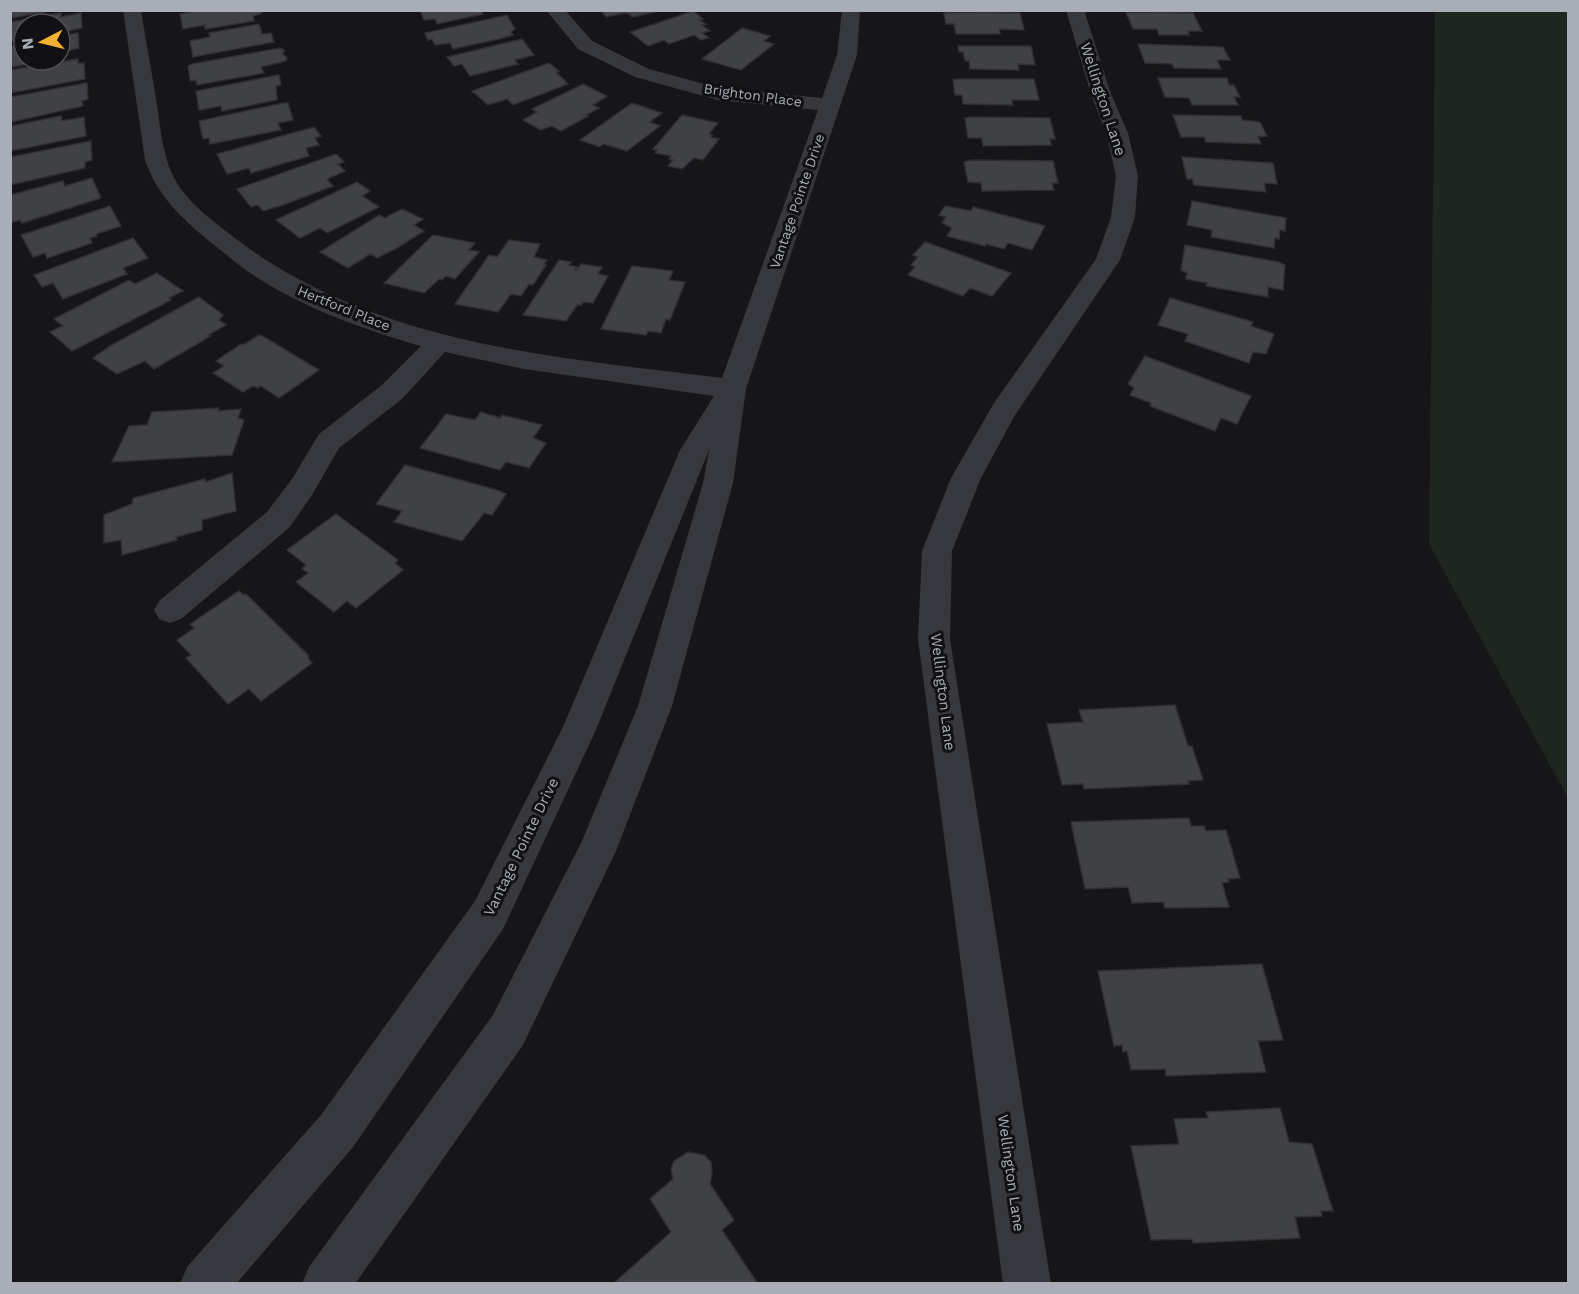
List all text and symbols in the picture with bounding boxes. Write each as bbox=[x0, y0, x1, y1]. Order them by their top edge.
north arrow bbox=[12, 12, 72, 72]
text: N bbox=[17, 37, 38, 51]
street label: Wellington Lane bbox=[1076, 40, 1130, 158]
street label: Brighton Place bbox=[703, 80, 803, 110]
street label: Vantage Pointe Drive bbox=[766, 132, 828, 270]
street label: Hertford Place bbox=[295, 282, 393, 334]
street label: Wellington Lane bbox=[927, 632, 959, 752]
street label: Vantage Pointe Drive bbox=[480, 775, 562, 919]
street label: Wellington Lane bbox=[994, 1113, 1028, 1233]

